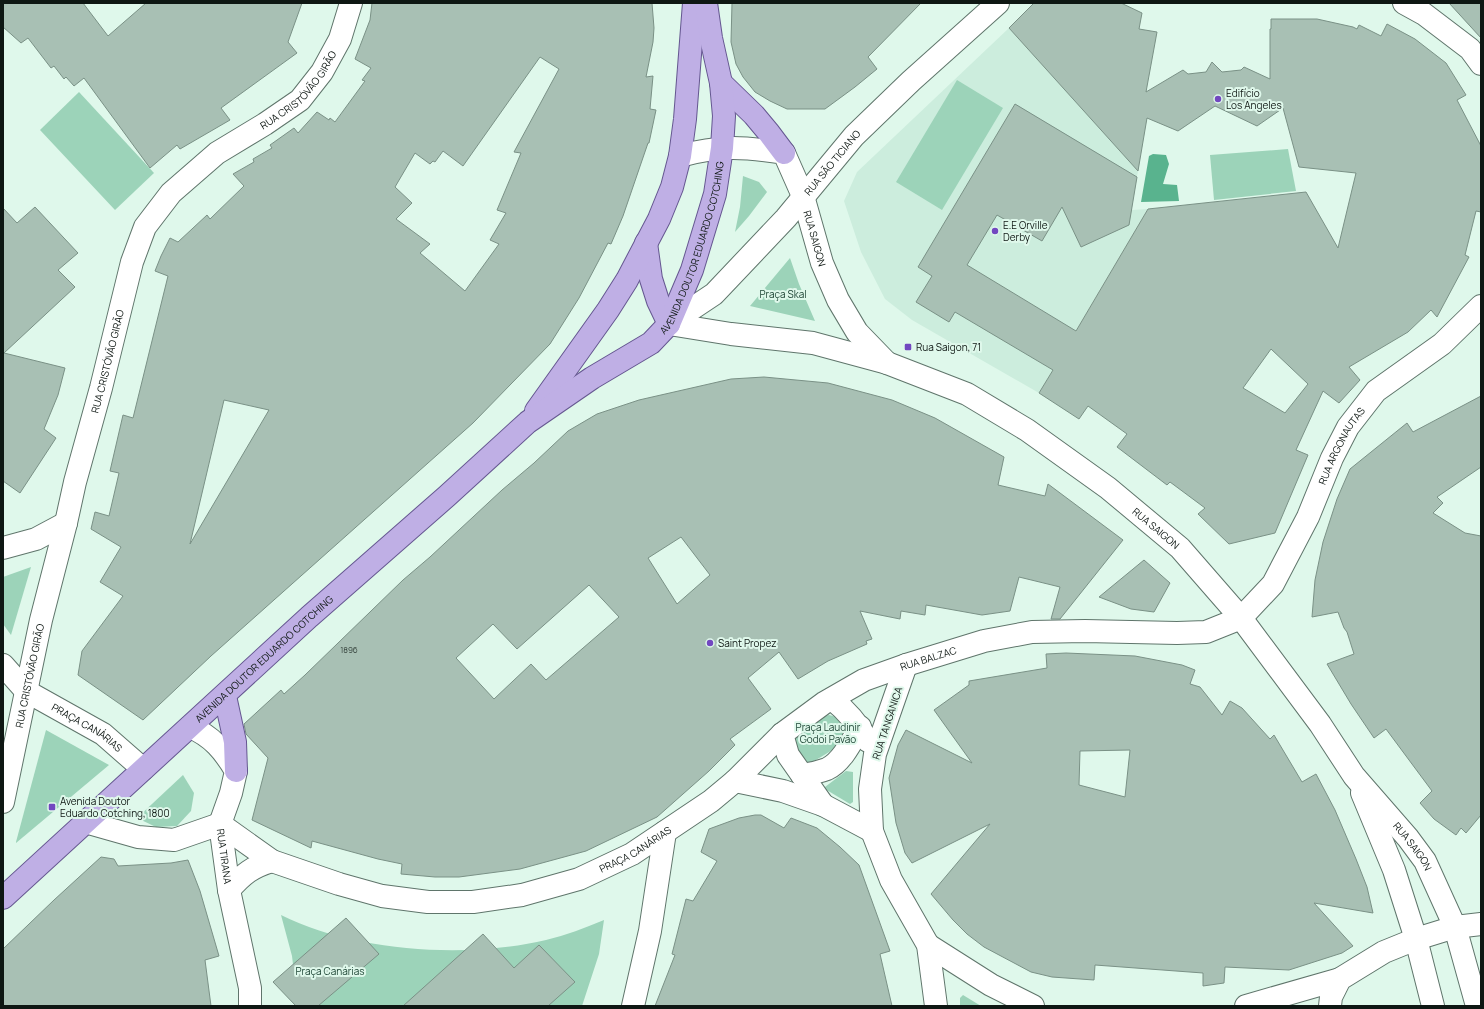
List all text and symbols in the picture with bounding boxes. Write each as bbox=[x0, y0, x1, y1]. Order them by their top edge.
street label: RUA CRISTÓVÃO GIRÃO bbox=[257, 48, 339, 132]
place label: Edifício Los Angeles bbox=[1226, 86, 1282, 112]
marker: Edifício Los Angeles bbox=[1213, 94, 1223, 104]
street label: RUA SÃO TICIANO bbox=[801, 127, 863, 198]
street label: AVENIDA DOUTOR EDUARDO COTCHING bbox=[656, 160, 727, 337]
street label: RUA SAIGON bbox=[800, 209, 830, 268]
place label: E.E Orville Derby bbox=[1003, 218, 1048, 244]
marker: E.E Orville Derby bbox=[990, 226, 1000, 236]
park label: Praça Skal bbox=[759, 287, 807, 301]
street label: RUA CRISTÓVÃO GIRÃO bbox=[87, 308, 127, 415]
place label: Rua Saigon, 71 bbox=[916, 340, 981, 354]
marker: Rua Saigon, 71 bbox=[903, 342, 913, 352]
street label: RUA ARGONAUTAS bbox=[1315, 404, 1368, 487]
street label: RUA SAIGON bbox=[1130, 504, 1183, 552]
street label: AVENIDA DOUTOR EDUARDO COTCHING bbox=[192, 592, 336, 725]
street label: RUA CRISTÓVÃO GIRÃO bbox=[12, 622, 47, 729]
place label: Saint Propez bbox=[718, 636, 777, 650]
marker: Saint Propez bbox=[705, 638, 715, 648]
street label: RUA BALZAC bbox=[898, 643, 958, 674]
house number: 1896 bbox=[340, 644, 358, 655]
street label: RUA TANGANICA bbox=[869, 684, 906, 761]
street label: PRAÇA CANÁRIAS bbox=[49, 700, 125, 755]
park label: Praça Laudinir Godoi Pavão bbox=[796, 720, 861, 746]
place label: Avenida Doutor Eduardo Cotching, 1800 bbox=[60, 794, 170, 820]
marker: Avenida Doutor Eduardo Cotching, 1800 bbox=[47, 802, 57, 812]
street label: RUA SAIGON bbox=[1390, 819, 1435, 873]
street label: PRAÇA CANÁRIAS bbox=[597, 823, 674, 876]
street label: RUA TIRANA bbox=[214, 828, 235, 885]
park label: Praça Canárias bbox=[295, 964, 365, 978]

